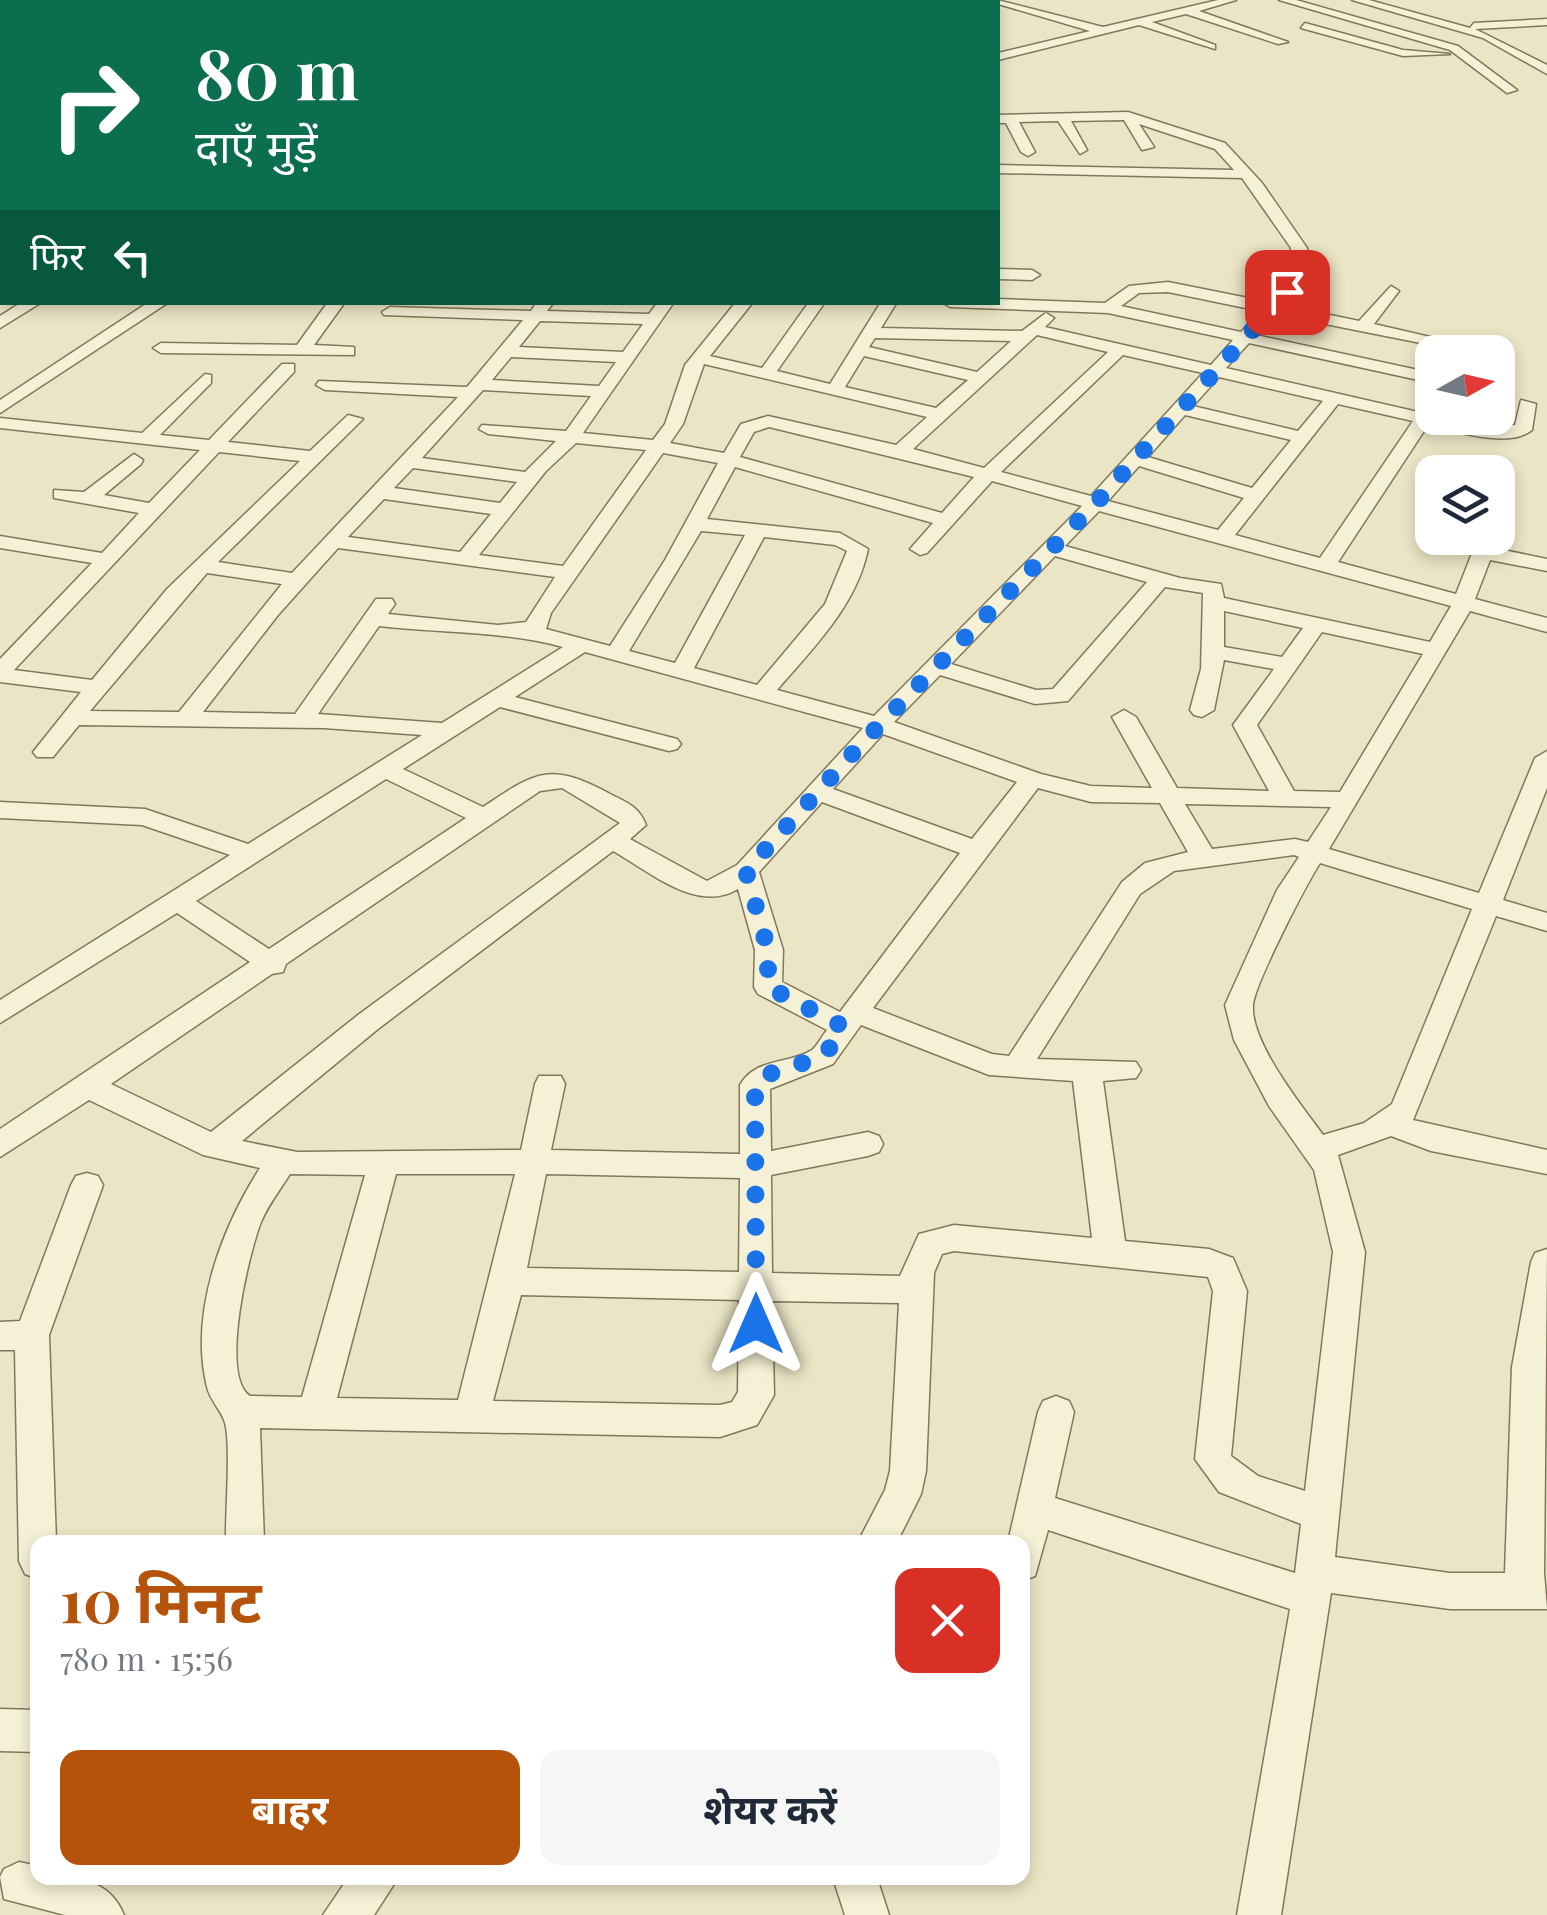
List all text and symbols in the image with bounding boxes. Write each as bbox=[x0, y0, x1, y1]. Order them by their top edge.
text: 80 m bbox=[195, 24, 359, 118]
icon: right bbox=[30, 40, 160, 170]
text: दाएँ मुड़ें bbox=[195, 114, 318, 174]
text: फिर bbox=[30, 229, 85, 280]
icon: left bbox=[105, 230, 160, 285]
pin bbox=[1245, 250, 1330, 335]
icon: arrive bbox=[1260, 265, 1315, 320]
north arrow bbox=[1415, 335, 1515, 435]
map controls bbox=[1415, 335, 1515, 555]
button: layers bbox=[1415, 455, 1515, 555]
position arrow bbox=[704, 1272, 808, 1376]
text: 10 मिनट bbox=[60, 1558, 262, 1638]
button: close bbox=[895, 1568, 1000, 1673]
text: 780 m · 15:56 bbox=[60, 1636, 233, 1679]
button: बाहर bbox=[60, 1750, 520, 1865]
button: शेयर करें bbox=[540, 1750, 1000, 1865]

